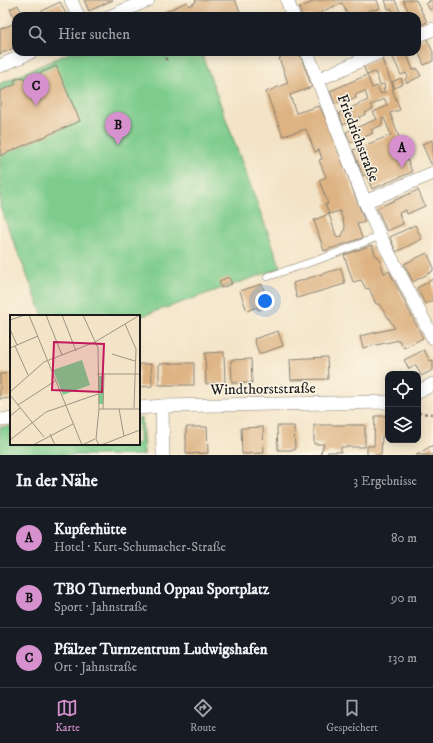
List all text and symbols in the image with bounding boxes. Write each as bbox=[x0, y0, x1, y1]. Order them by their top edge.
search box bbox=[12, 12, 421, 56]
icon: search bbox=[26, 23, 48, 45]
text: Hier suchen bbox=[58, 25, 130, 44]
pin: C bbox=[23, 73, 49, 106]
street label: Friedrichstraße bbox=[333, 91, 383, 185]
pin: B bbox=[105, 112, 131, 145]
pin: A bbox=[389, 135, 415, 168]
your location bbox=[255, 291, 275, 311]
inset map bbox=[10, 315, 140, 445]
map controls bbox=[385, 371, 421, 443]
button: locate bbox=[385, 371, 421, 407]
street label: Windthorststraße bbox=[209, 379, 316, 399]
button: layers bbox=[385, 407, 421, 443]
text: In der Nähe bbox=[16, 470, 98, 492]
text: 3 Ergebnisse bbox=[353, 473, 417, 489]
text: Kupferhütte bbox=[54, 520, 126, 539]
text: A bbox=[25, 530, 33, 546]
text: 80 m bbox=[391, 530, 417, 546]
text: Hotel · Kurt-Schumacher-Straße bbox=[54, 539, 226, 555]
text: TBO Turnerbund Oppau Sportplatz bbox=[54, 580, 269, 599]
text: B bbox=[25, 590, 33, 606]
text: 90 m bbox=[391, 590, 417, 606]
text: Sport · Jahnstraße bbox=[54, 599, 147, 615]
text: Pfälzer Turnzentrum Ludwigshafen bbox=[54, 640, 268, 659]
text: C bbox=[25, 650, 33, 666]
text: 130 m bbox=[388, 650, 417, 666]
text: Ort · Jahnstraße bbox=[54, 659, 137, 675]
tab: Karte bbox=[55, 697, 80, 735]
tab: Route bbox=[190, 697, 216, 735]
tab: Gespeichert bbox=[326, 697, 378, 735]

